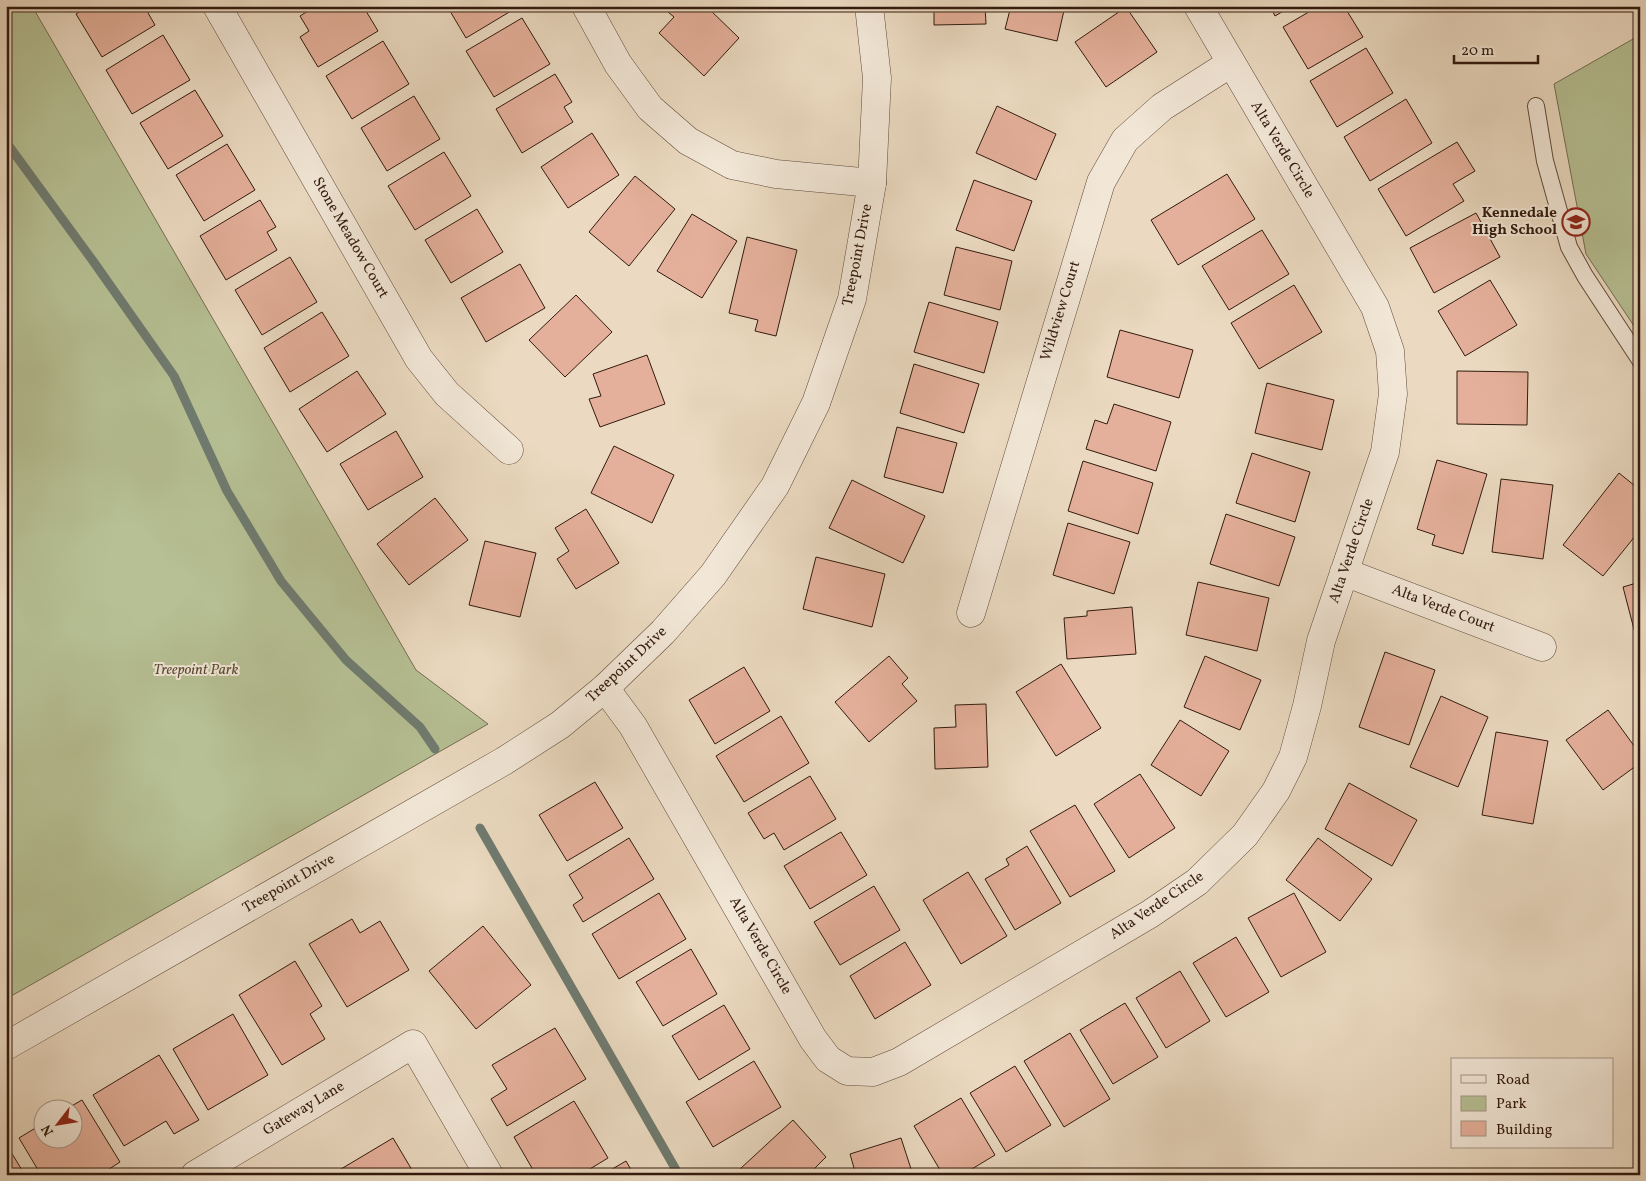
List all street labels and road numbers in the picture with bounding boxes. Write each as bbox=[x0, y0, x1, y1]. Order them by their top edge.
street label: Alta Verde Circle bbox=[1245, 98, 1319, 202]
street label: Stone Meadow Court bbox=[307, 173, 393, 303]
street label: Treepoint Drive bbox=[838, 202, 878, 308]
street label: Wildview Court bbox=[1036, 258, 1086, 364]
street label: Alta Verde Circle bbox=[1324, 496, 1380, 606]
street label: Alta Verde Court bbox=[1388, 580, 1498, 638]
street label: Treepoint Drive bbox=[582, 622, 672, 708]
street label: Treepoint Drive bbox=[239, 849, 339, 919]
street label: Alta Verde Circle bbox=[1106, 867, 1208, 945]
street label: Alta Verde Circle bbox=[723, 893, 797, 999]
street label: Gateway Lane bbox=[259, 1076, 349, 1142]

